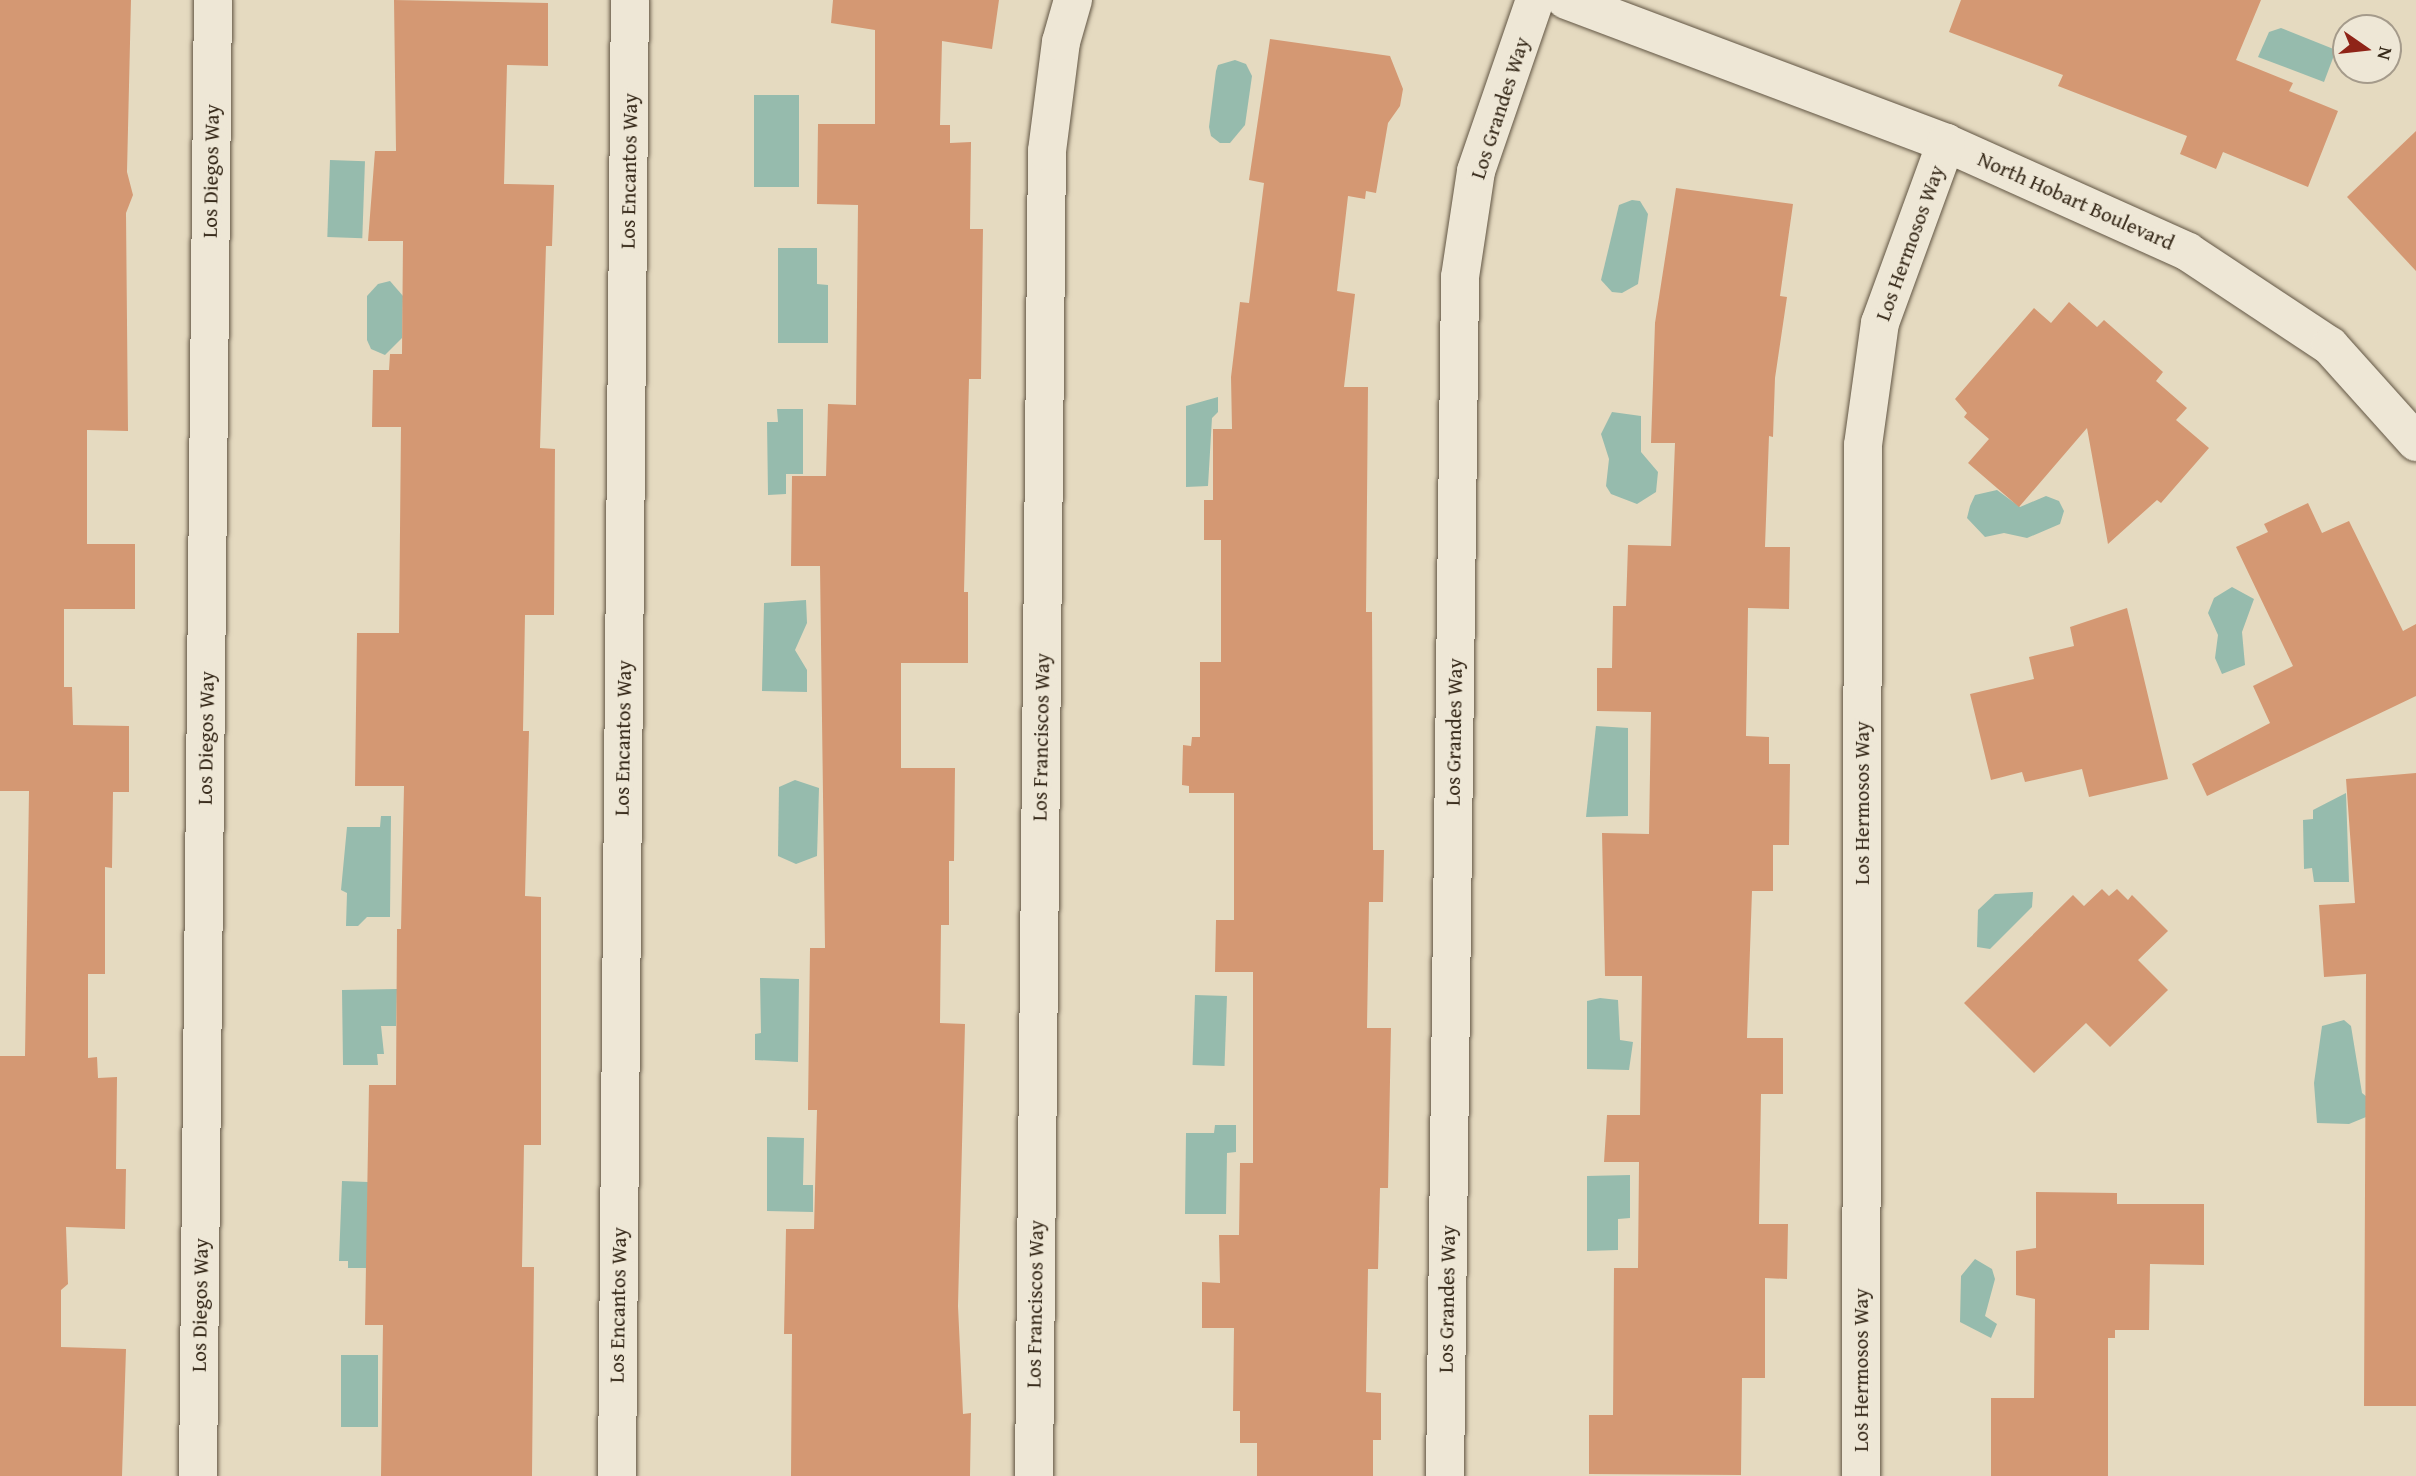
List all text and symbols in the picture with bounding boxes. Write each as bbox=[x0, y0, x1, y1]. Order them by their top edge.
north arrow bbox=[2332, 14, 2402, 84]
street label: Los Grandes Way bbox=[1465, 34, 1535, 182]
text: N bbox=[2370, 44, 2401, 63]
street label: Los Encantos Way bbox=[615, 93, 643, 249]
street label: Los Diegos Way bbox=[197, 104, 225, 238]
street label: North Hobart Boulevard bbox=[1974, 146, 2178, 256]
street label: Los Hermosos Way bbox=[1870, 162, 1950, 324]
street label: Los Franciscos Way bbox=[1027, 653, 1055, 821]
street label: Los Grandes Way bbox=[1440, 658, 1468, 806]
street label: Los Encantos Way bbox=[609, 660, 637, 816]
street label: Los Diegos Way bbox=[192, 671, 220, 805]
street label: Los Hermosos Way bbox=[1849, 721, 1875, 885]
street label: Los Franciscos Way bbox=[1021, 1220, 1049, 1388]
street label: Los Grandes Way bbox=[1433, 1225, 1461, 1373]
street label: Los Encantos Way bbox=[604, 1227, 632, 1383]
street label: Los Diegos Way bbox=[186, 1238, 214, 1372]
street label: Los Hermosos Way bbox=[1848, 1288, 1874, 1452]

